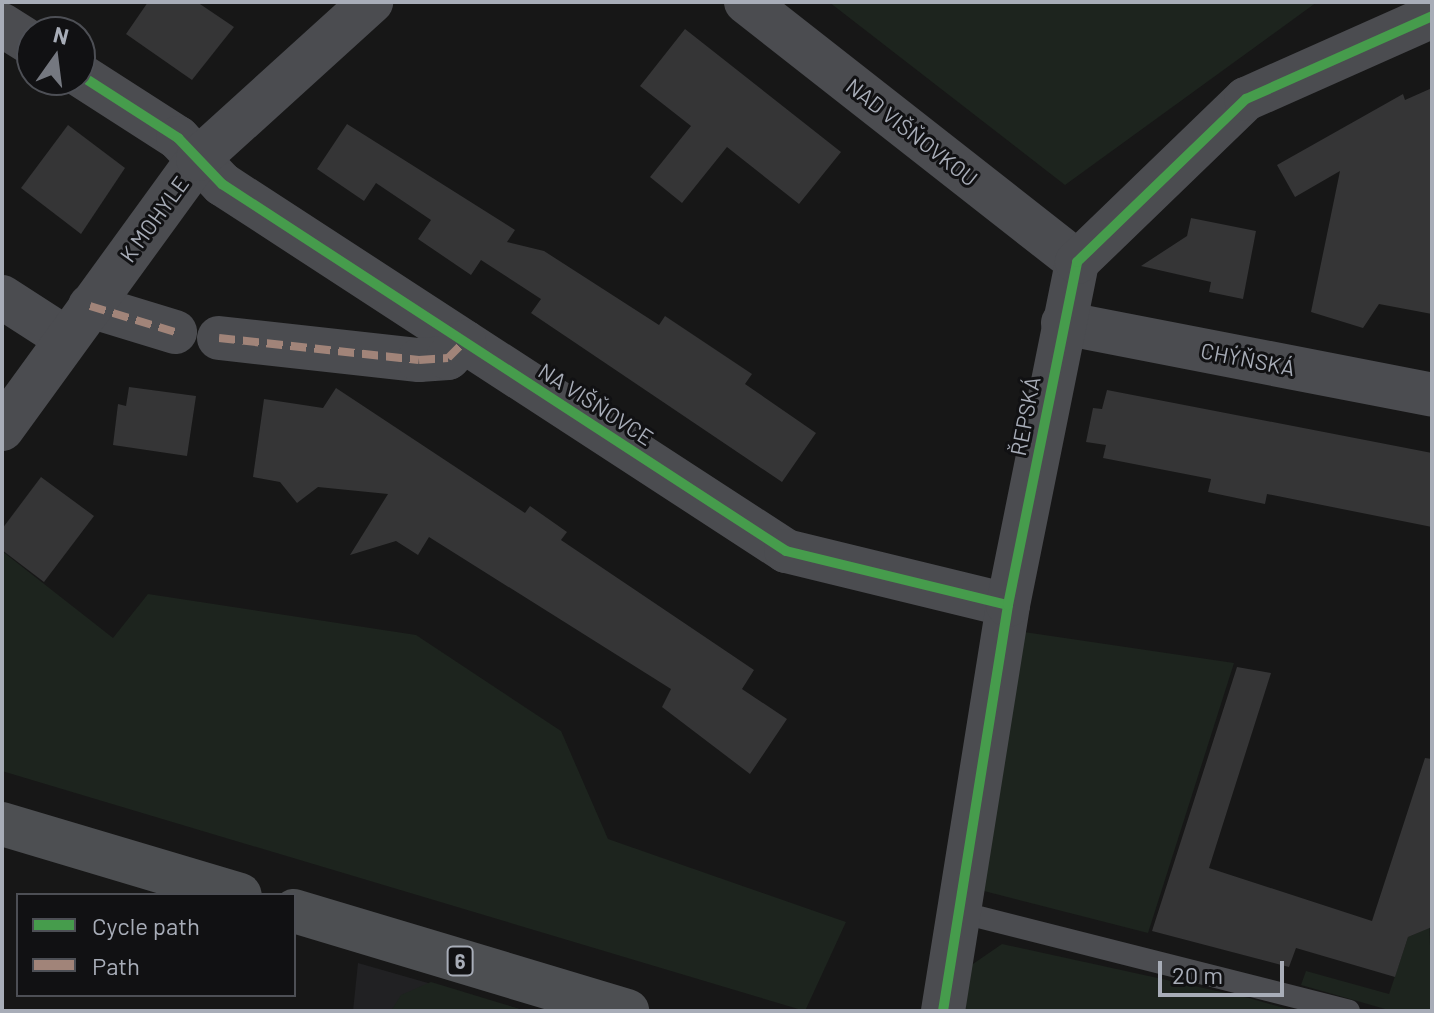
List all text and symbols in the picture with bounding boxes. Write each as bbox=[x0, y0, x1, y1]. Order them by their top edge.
north arrow bbox=[16, 16, 96, 96]
text: N bbox=[51, 20, 72, 49]
street label: NAD VIŠŇOVKOU bbox=[841, 72, 983, 192]
street label: K MOHYLE bbox=[114, 171, 194, 267]
street label: CHÝŇSKÁ bbox=[1199, 337, 1297, 381]
street label: NA VIŠŇOVCE bbox=[534, 357, 658, 451]
street label: ŘEPSKÁ bbox=[1004, 374, 1046, 458]
legend bbox=[16, 893, 296, 997]
text: Cycle path bbox=[92, 911, 200, 940]
road number: 6 bbox=[446, 945, 474, 977]
scale bar bbox=[1162, 945, 1288, 995]
text: Path bbox=[92, 951, 140, 980]
text: 20 m bbox=[1172, 960, 1223, 989]

